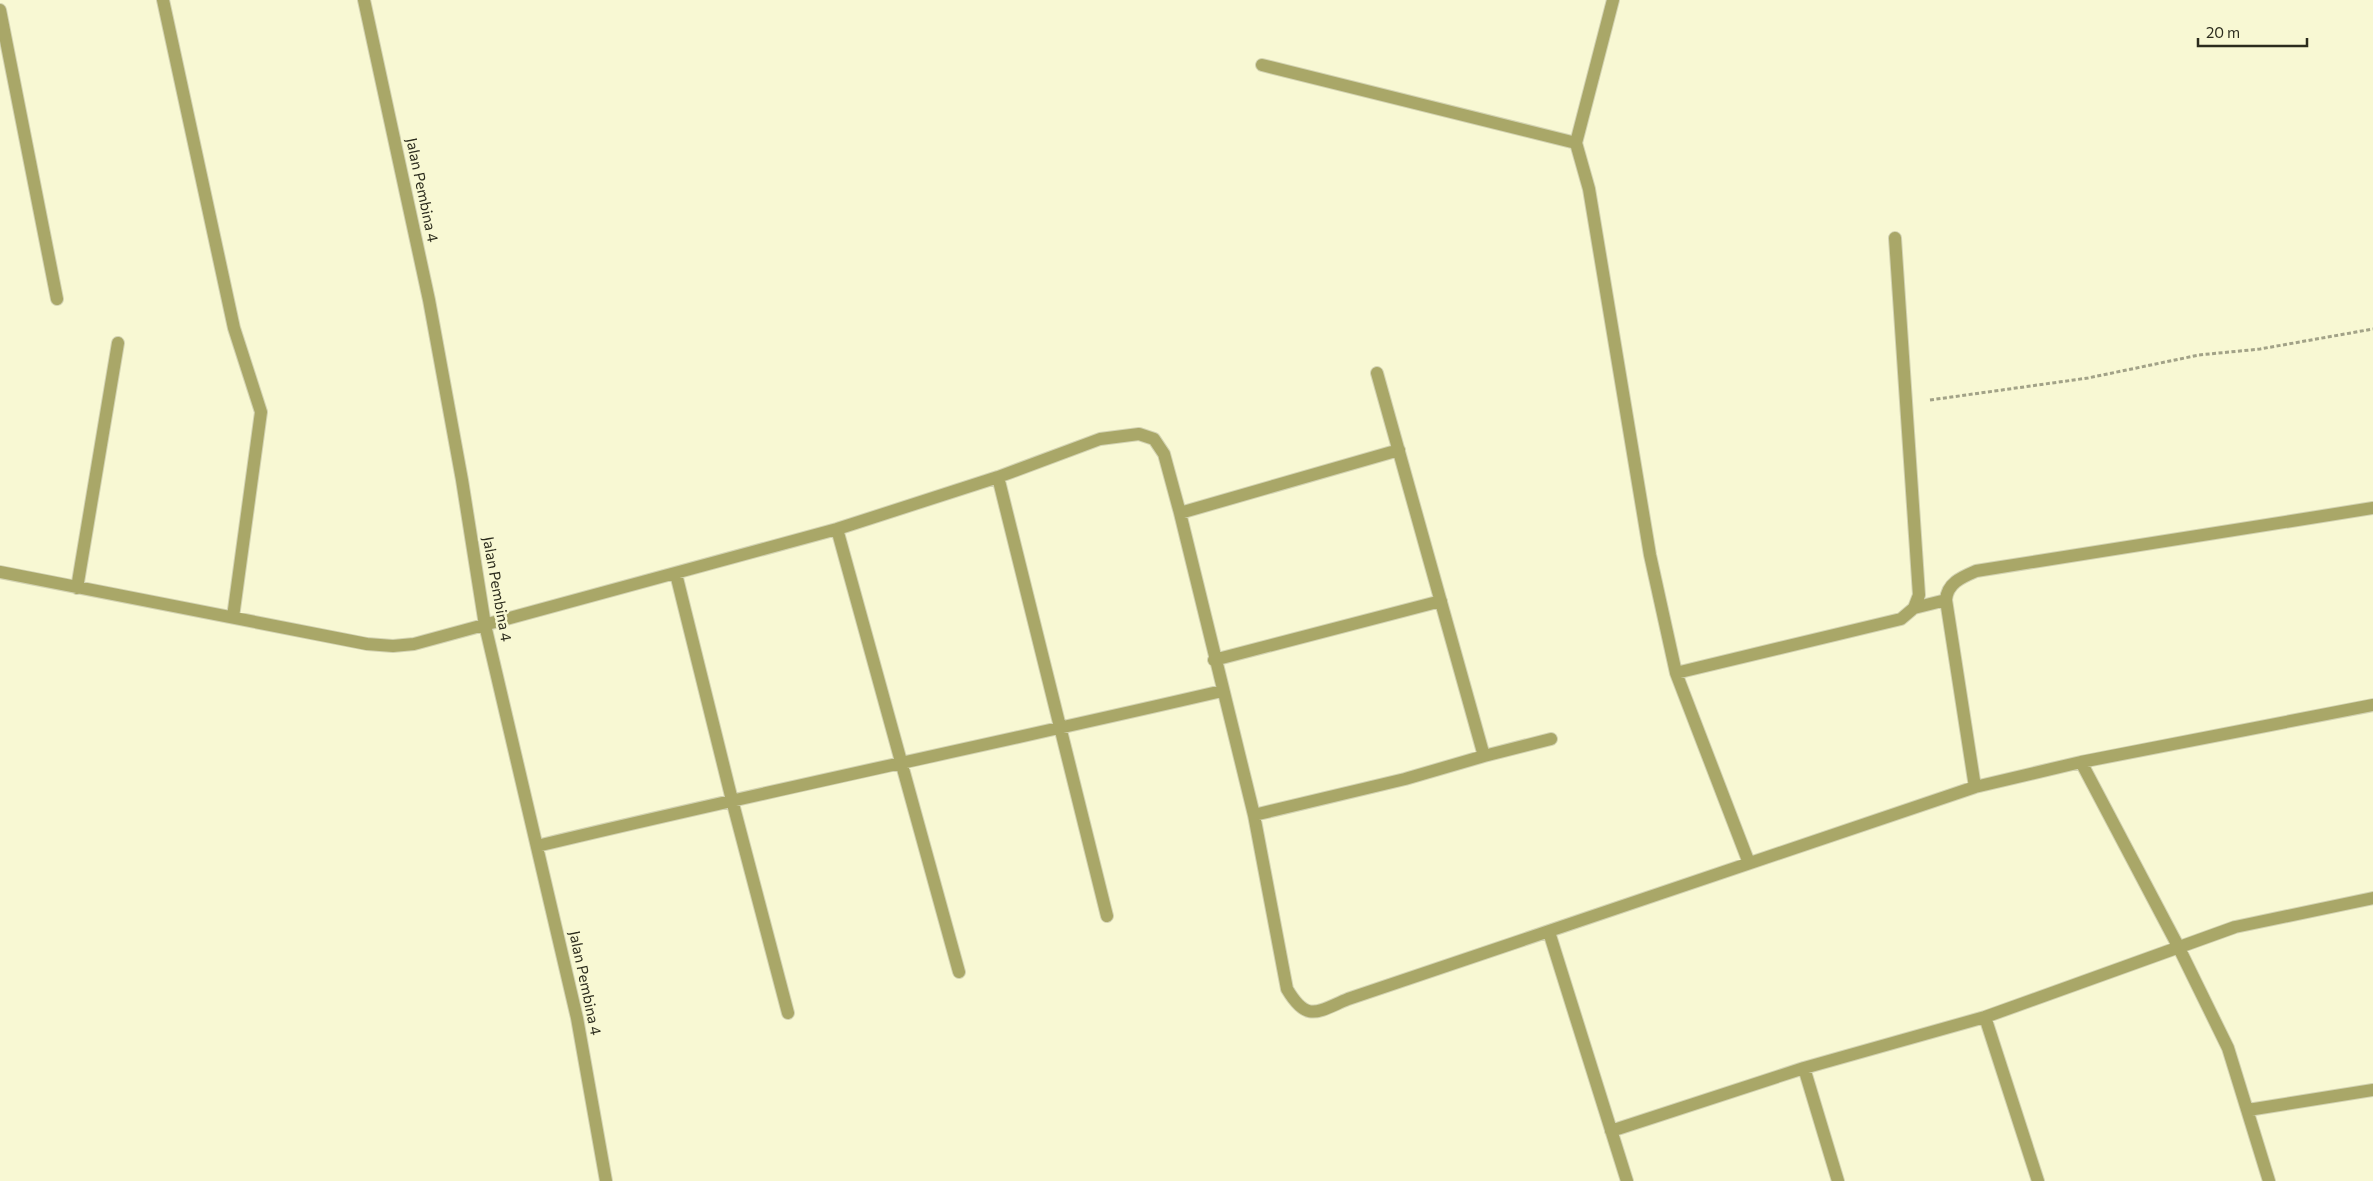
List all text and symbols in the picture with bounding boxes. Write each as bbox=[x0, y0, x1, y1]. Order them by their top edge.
scale bar bbox=[2198, 15, 2307, 47]
text: 20 m bbox=[2206, 23, 2240, 41]
street label: Jalan Pembina 4 bbox=[403, 136, 443, 244]
street label: Jalan Pembina 4 bbox=[480, 535, 516, 643]
street label: Jalan Pembina 4 bbox=[566, 929, 606, 1037]

